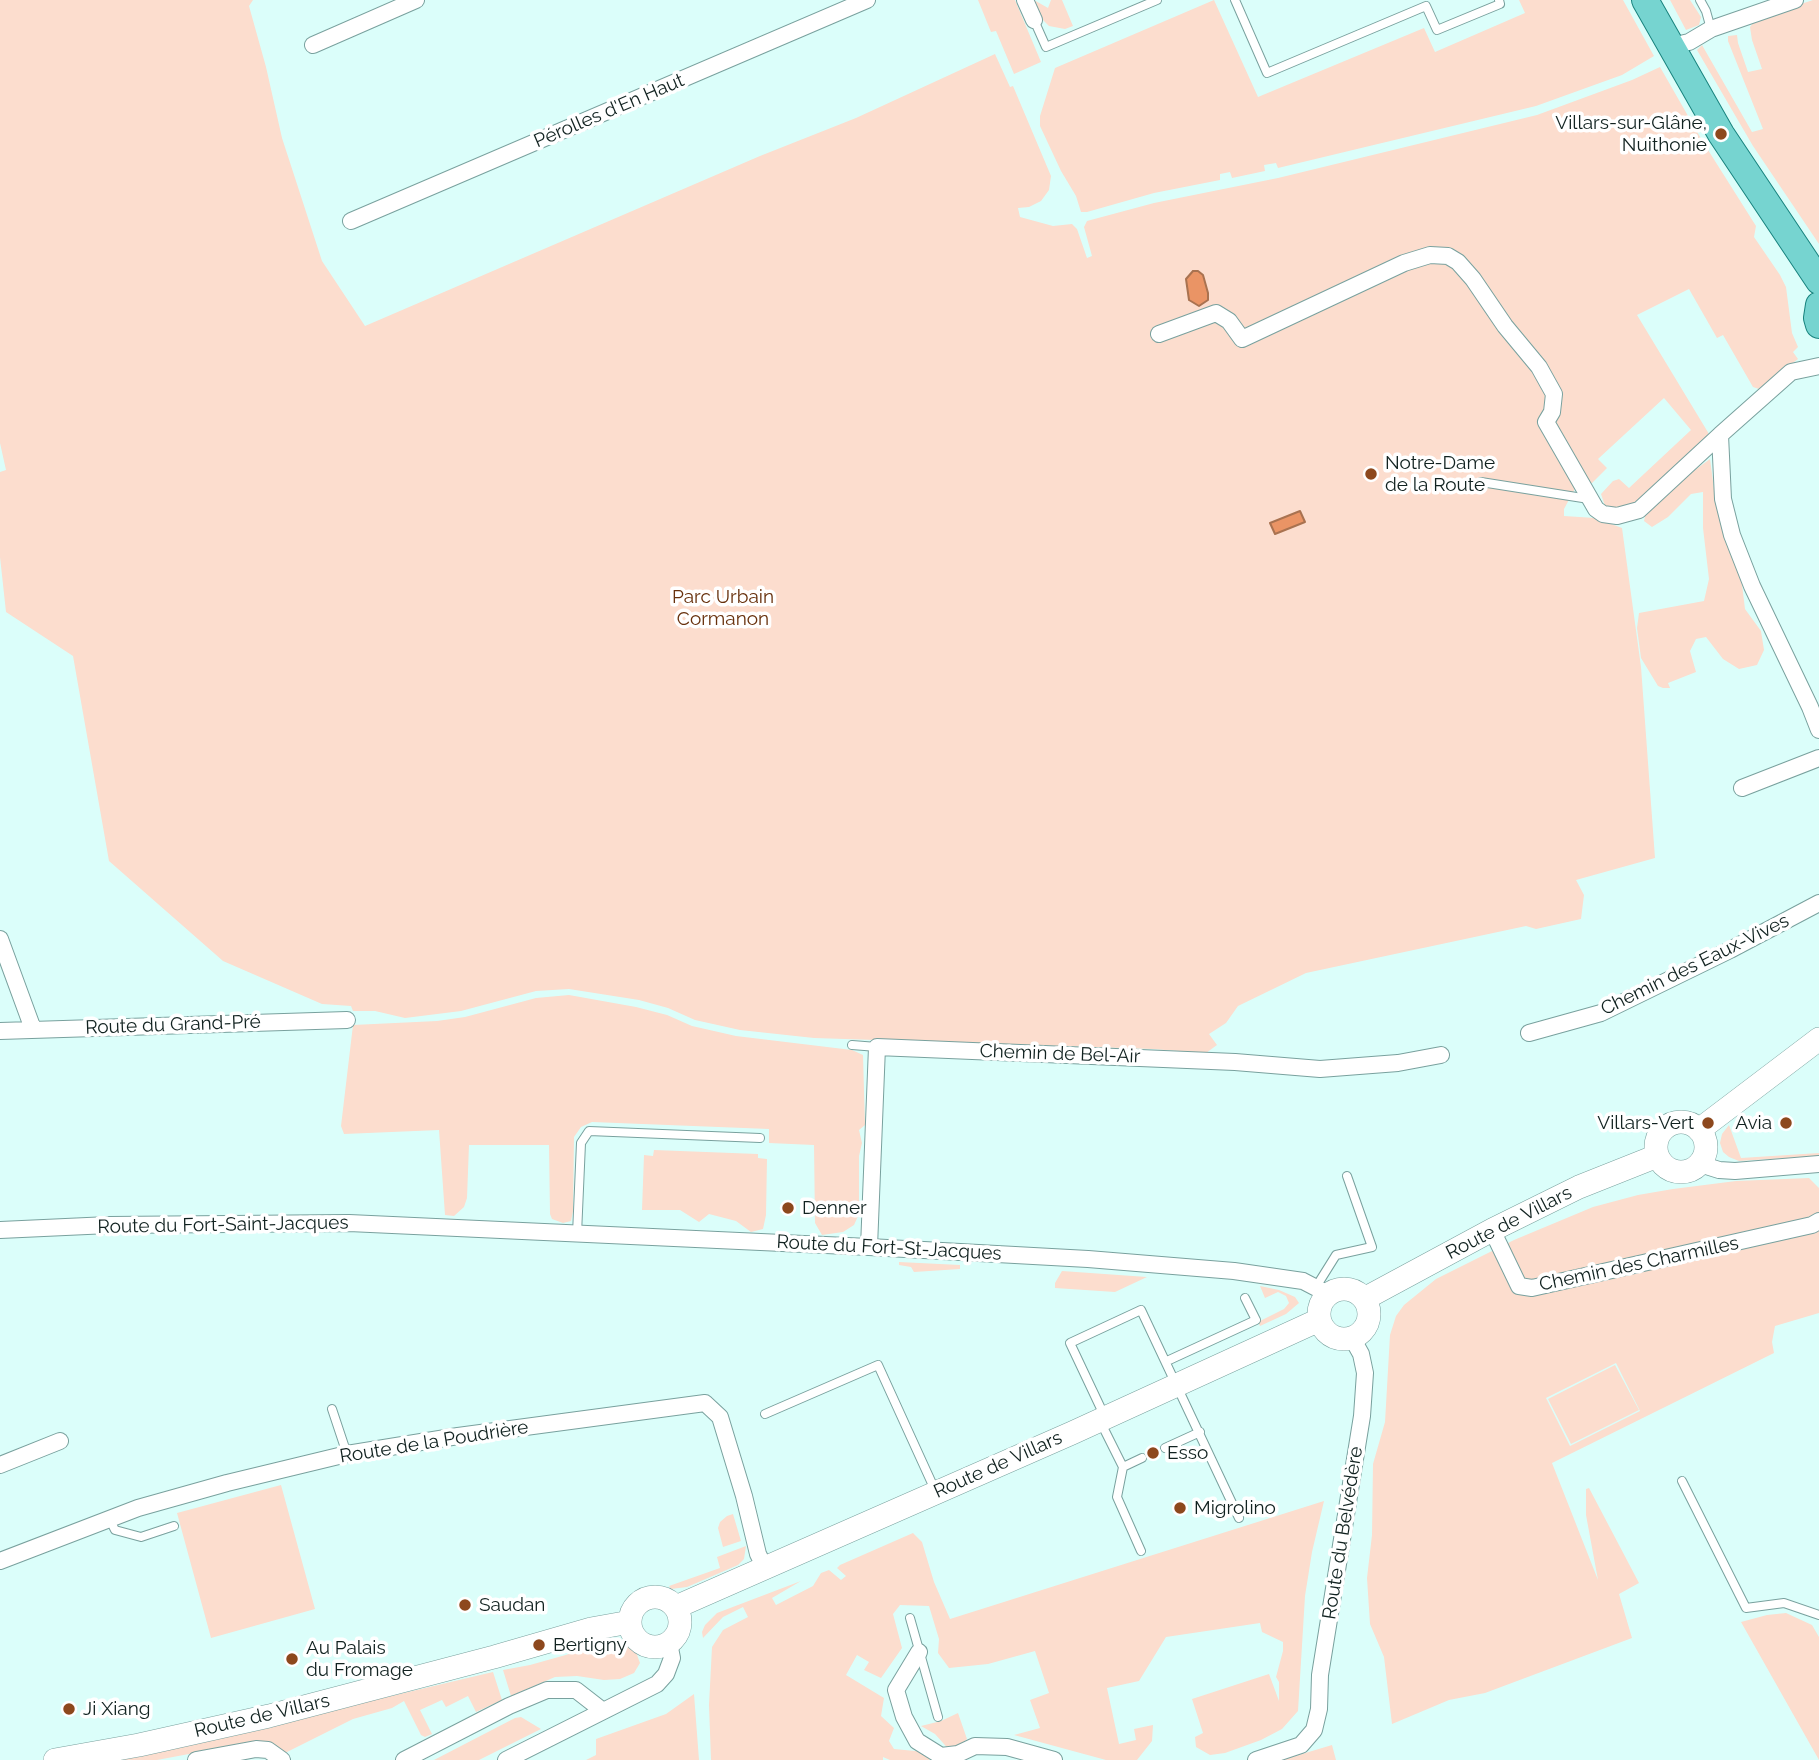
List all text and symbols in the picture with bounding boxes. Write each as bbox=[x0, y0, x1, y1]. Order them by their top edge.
street label: Pérolles d'En Haut bbox=[531, 69, 687, 153]
place label: Villars-sur-Glâne, Nuithonie bbox=[1555, 112, 1707, 156]
marker: Villars-sur-Glâne, Nuithonie bbox=[1713, 126, 1729, 142]
place label: Notre-Dame de la Route bbox=[1385, 452, 1495, 496]
marker: Notre-Dame de la Route bbox=[1363, 466, 1379, 482]
park label: Parc Urbain Cormanon bbox=[672, 586, 774, 630]
street label: Chemin des Eaux-Vives bbox=[1597, 909, 1793, 1021]
street label: Route du Grand-Pré bbox=[85, 1011, 261, 1039]
street label: Chemin de Bel-Air bbox=[979, 1040, 1141, 1068]
place label: Villars-Vert bbox=[1597, 1112, 1694, 1134]
place label: Avia bbox=[1735, 1112, 1772, 1134]
marker: Villars-Vert bbox=[1700, 1115, 1716, 1131]
marker: Avia bbox=[1778, 1115, 1794, 1131]
street label: Route de Villars bbox=[1442, 1181, 1576, 1265]
place label: Denner bbox=[802, 1197, 867, 1219]
marker: Denner bbox=[780, 1200, 796, 1216]
street label: Route du Fort-Saint-Jacques bbox=[97, 1211, 349, 1239]
street label: Route du Fort-St-Jacques bbox=[776, 1231, 1002, 1265]
street label: Chemin des Charmilles bbox=[1537, 1232, 1741, 1296]
street label: Route de la Poudrière bbox=[338, 1416, 530, 1468]
street label: Route de Villars bbox=[930, 1426, 1066, 1504]
place label: Esso bbox=[1167, 1442, 1208, 1464]
marker: Esso bbox=[1145, 1445, 1161, 1461]
street label: Route du Belvédère bbox=[1318, 1445, 1368, 1621]
place label: Migrolino bbox=[1194, 1497, 1276, 1519]
marker: Migrolino bbox=[1172, 1500, 1188, 1516]
place label: Saudan bbox=[479, 1594, 545, 1616]
marker: Saudan bbox=[457, 1597, 473, 1613]
place label: Bertigny bbox=[553, 1634, 627, 1656]
place label: Au Palais du Fromage bbox=[306, 1637, 413, 1681]
marker: Bertigny bbox=[531, 1637, 547, 1653]
marker: Au Palais du Fromage bbox=[284, 1651, 300, 1667]
street label: Route de Villars bbox=[192, 1689, 332, 1743]
place label: Ji Xiang bbox=[83, 1698, 150, 1720]
marker: Ji Xiang bbox=[61, 1701, 77, 1717]

